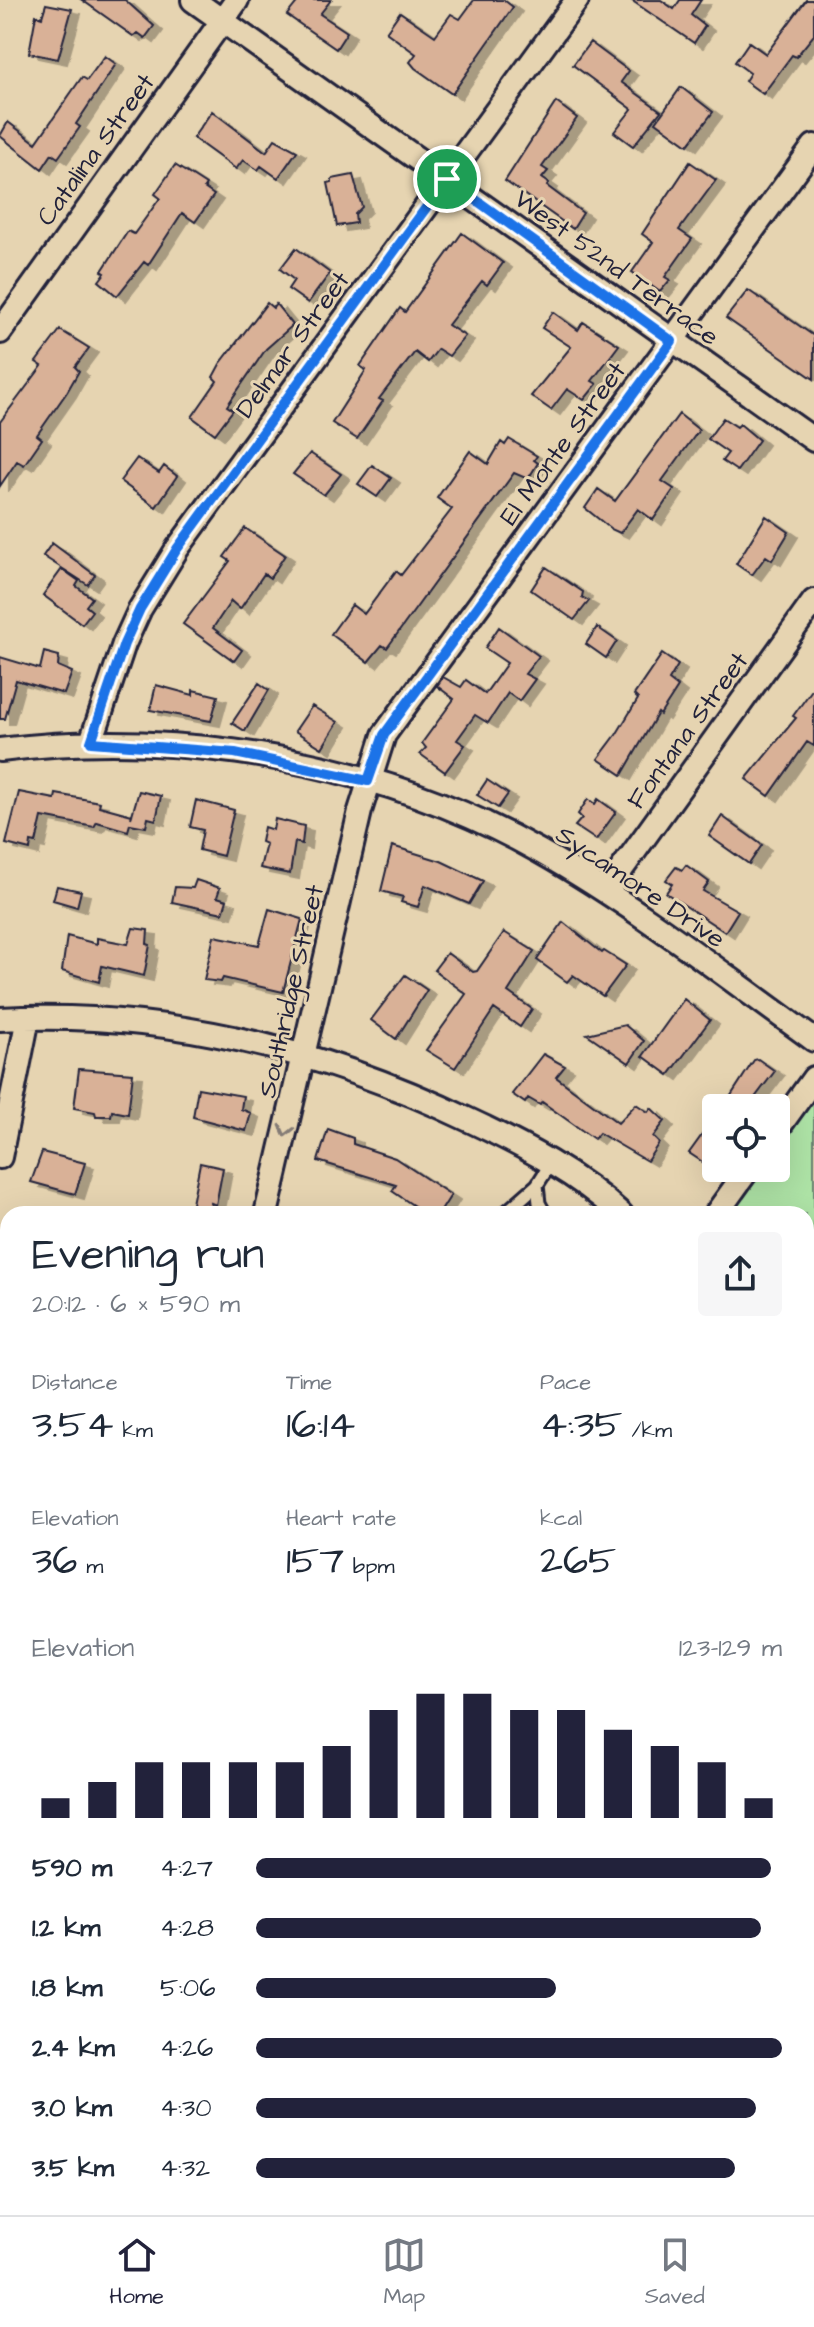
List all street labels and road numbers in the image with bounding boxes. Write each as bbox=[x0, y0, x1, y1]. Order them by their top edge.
street label: Catalina Street bbox=[28, 66, 164, 233]
street label: West 52nd Terrace bbox=[507, 181, 726, 354]
street label: Delmar Street bbox=[227, 263, 359, 425]
street label: El Monte Street bbox=[491, 354, 635, 533]
street label: Fontana Street bbox=[619, 644, 757, 816]
street label: Sycamore Drive bbox=[548, 817, 732, 958]
street label: Southridge Street bbox=[249, 881, 335, 1102]

